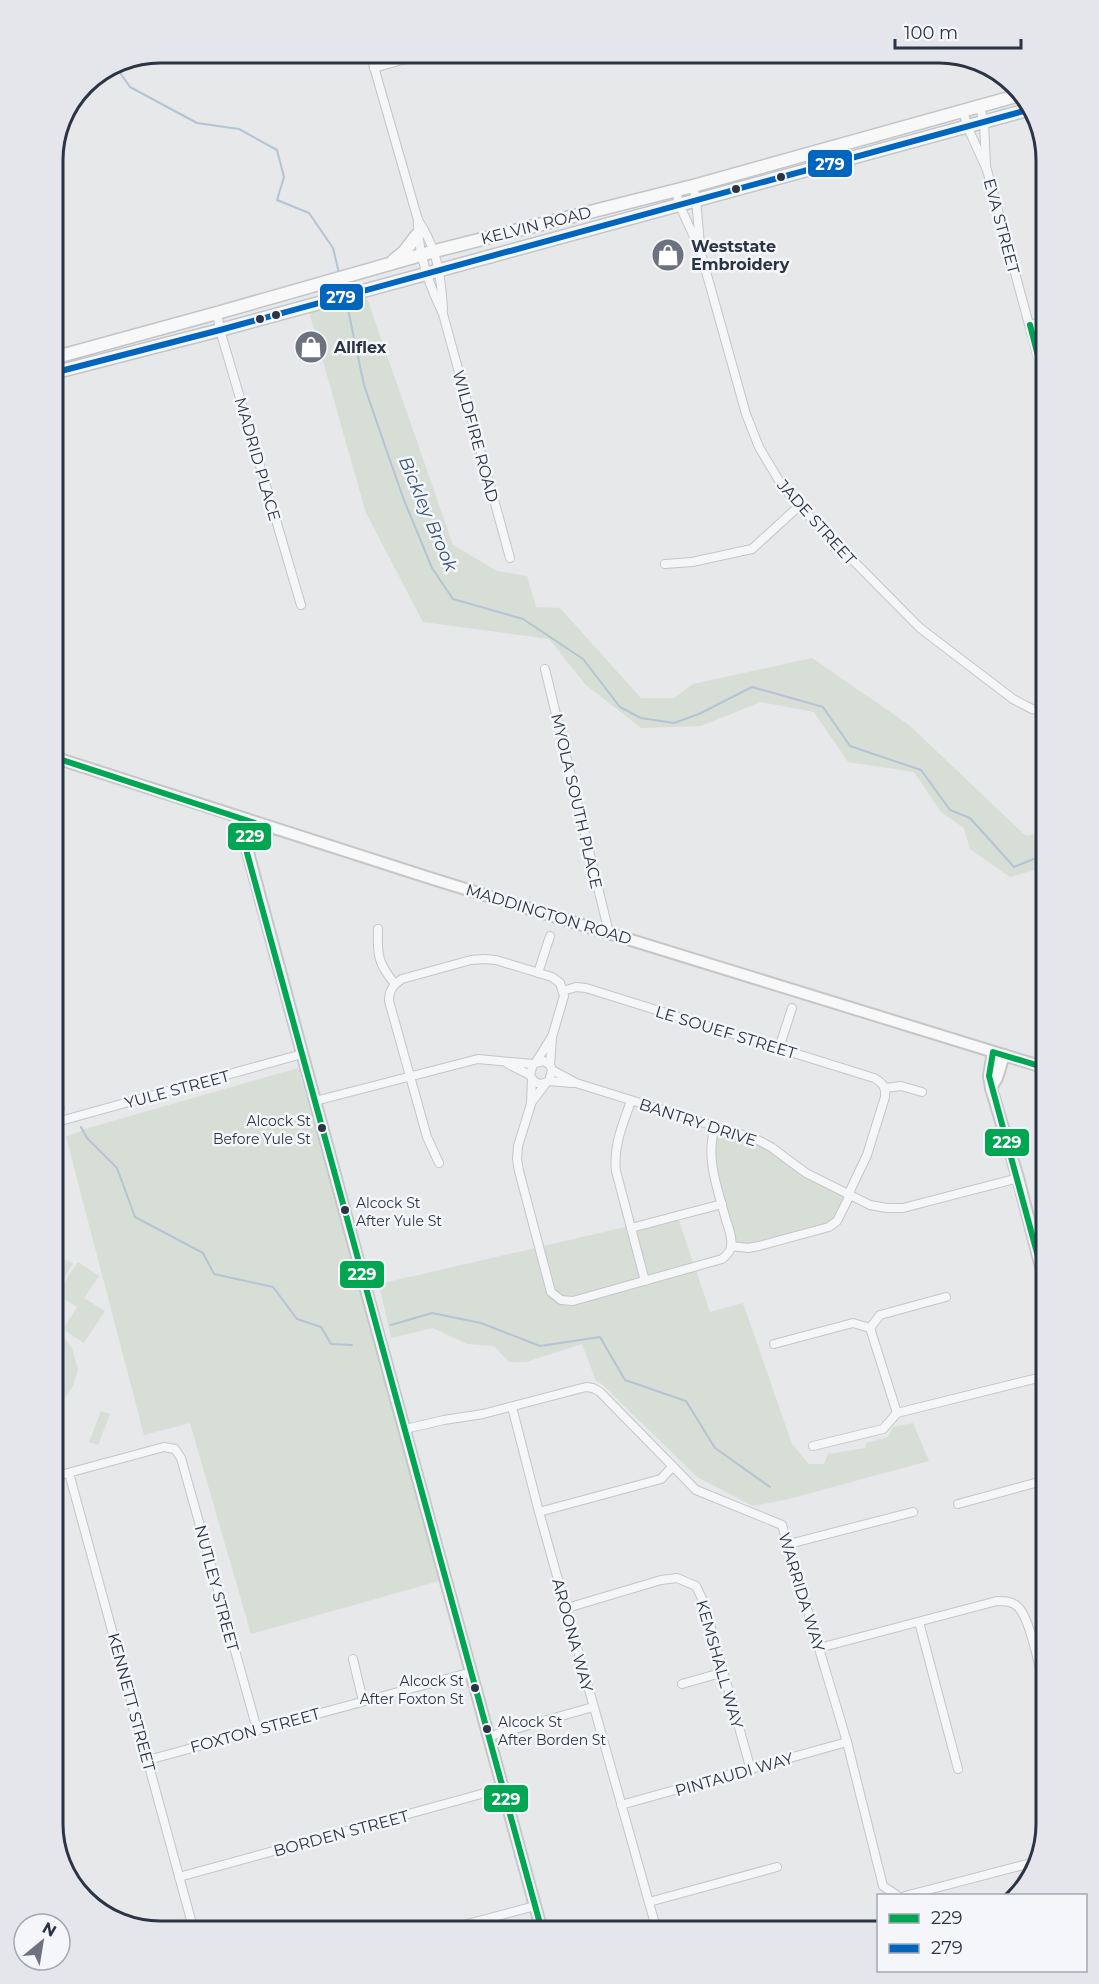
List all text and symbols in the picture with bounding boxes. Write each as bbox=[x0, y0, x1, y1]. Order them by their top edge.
scale bar bbox=[895, 12, 1021, 50]
text: 100 m bbox=[904, 22, 958, 44]
line badge: 279 bbox=[807, 149, 853, 178]
text: 279 bbox=[815, 155, 845, 174]
unlabelled marker bbox=[775, 171, 787, 183]
street label: EVA STREET bbox=[980, 176, 1024, 277]
unlabelled marker bbox=[730, 183, 742, 195]
street label: KELVIN ROAD bbox=[479, 203, 593, 248]
shop icon: Weststate Embroidery bbox=[650, 237, 686, 273]
place label: Weststate Embroidery bbox=[691, 237, 790, 274]
line badge: 279 bbox=[319, 283, 364, 311]
text: 279 bbox=[326, 288, 356, 307]
unlabelled marker bbox=[270, 309, 282, 321]
unlabelled marker bbox=[254, 313, 266, 325]
shop icon: Allflex bbox=[293, 329, 329, 365]
place label: Allflex bbox=[333, 338, 387, 357]
street label: WILDFIRE ROAD bbox=[449, 368, 502, 504]
street label: MADRID PLACE bbox=[231, 395, 284, 523]
water label: Bickley Brook bbox=[394, 453, 463, 576]
street label: JADE STREET bbox=[773, 475, 860, 570]
street label: MYOLA SOUTH PLACE bbox=[547, 712, 606, 891]
line badge: 229 bbox=[227, 822, 272, 851]
text: 229 bbox=[235, 827, 265, 846]
street label: MADDINGTON ROAD bbox=[464, 880, 634, 949]
street label: LE SOUEF STREET bbox=[653, 1002, 799, 1063]
street label: YULE STREET bbox=[122, 1066, 233, 1113]
street label: BANTRY DRIVE bbox=[637, 1095, 759, 1150]
place label: Alcock St Before Yule St bbox=[213, 1112, 311, 1148]
marker: Alcock St Before Yule St bbox=[316, 1122, 328, 1134]
line badge: 229 bbox=[984, 1128, 1030, 1157]
text: 229 bbox=[992, 1133, 1022, 1152]
place label: Alcock St After Yule St bbox=[356, 1194, 442, 1230]
marker: Alcock St After Yule St bbox=[339, 1204, 351, 1216]
line badge: 229 bbox=[339, 1260, 385, 1289]
text: 229 bbox=[347, 1265, 377, 1284]
street label: NUTLEY STREET bbox=[191, 1523, 243, 1654]
street label: WARRIDA WAY bbox=[774, 1530, 829, 1655]
street label: AROONA WAY bbox=[548, 1576, 597, 1695]
street label: KEMSHALL WAY bbox=[692, 1598, 747, 1731]
street label: KENNETT STREET bbox=[104, 1631, 159, 1774]
place label: Alcock St After Foxton St bbox=[360, 1672, 464, 1708]
marker: Alcock St After Foxton St bbox=[469, 1682, 481, 1694]
street label: FOXTON STREET bbox=[188, 1704, 323, 1757]
place label: Alcock St After Borden St bbox=[498, 1713, 606, 1749]
marker: Alcock St After Borden St bbox=[481, 1723, 493, 1735]
street label: PINTAUDI WAY bbox=[673, 1748, 796, 1800]
line badge: 229 bbox=[483, 1784, 529, 1813]
text: 229 bbox=[491, 1790, 521, 1809]
street label: BORDEN STREET bbox=[271, 1806, 412, 1861]
legend bbox=[877, 1894, 1087, 1972]
text: 229 bbox=[931, 1907, 962, 1929]
north arrow bbox=[12, 1912, 72, 1972]
text: N bbox=[39, 1918, 60, 1941]
text: 279 bbox=[931, 1937, 963, 1959]

